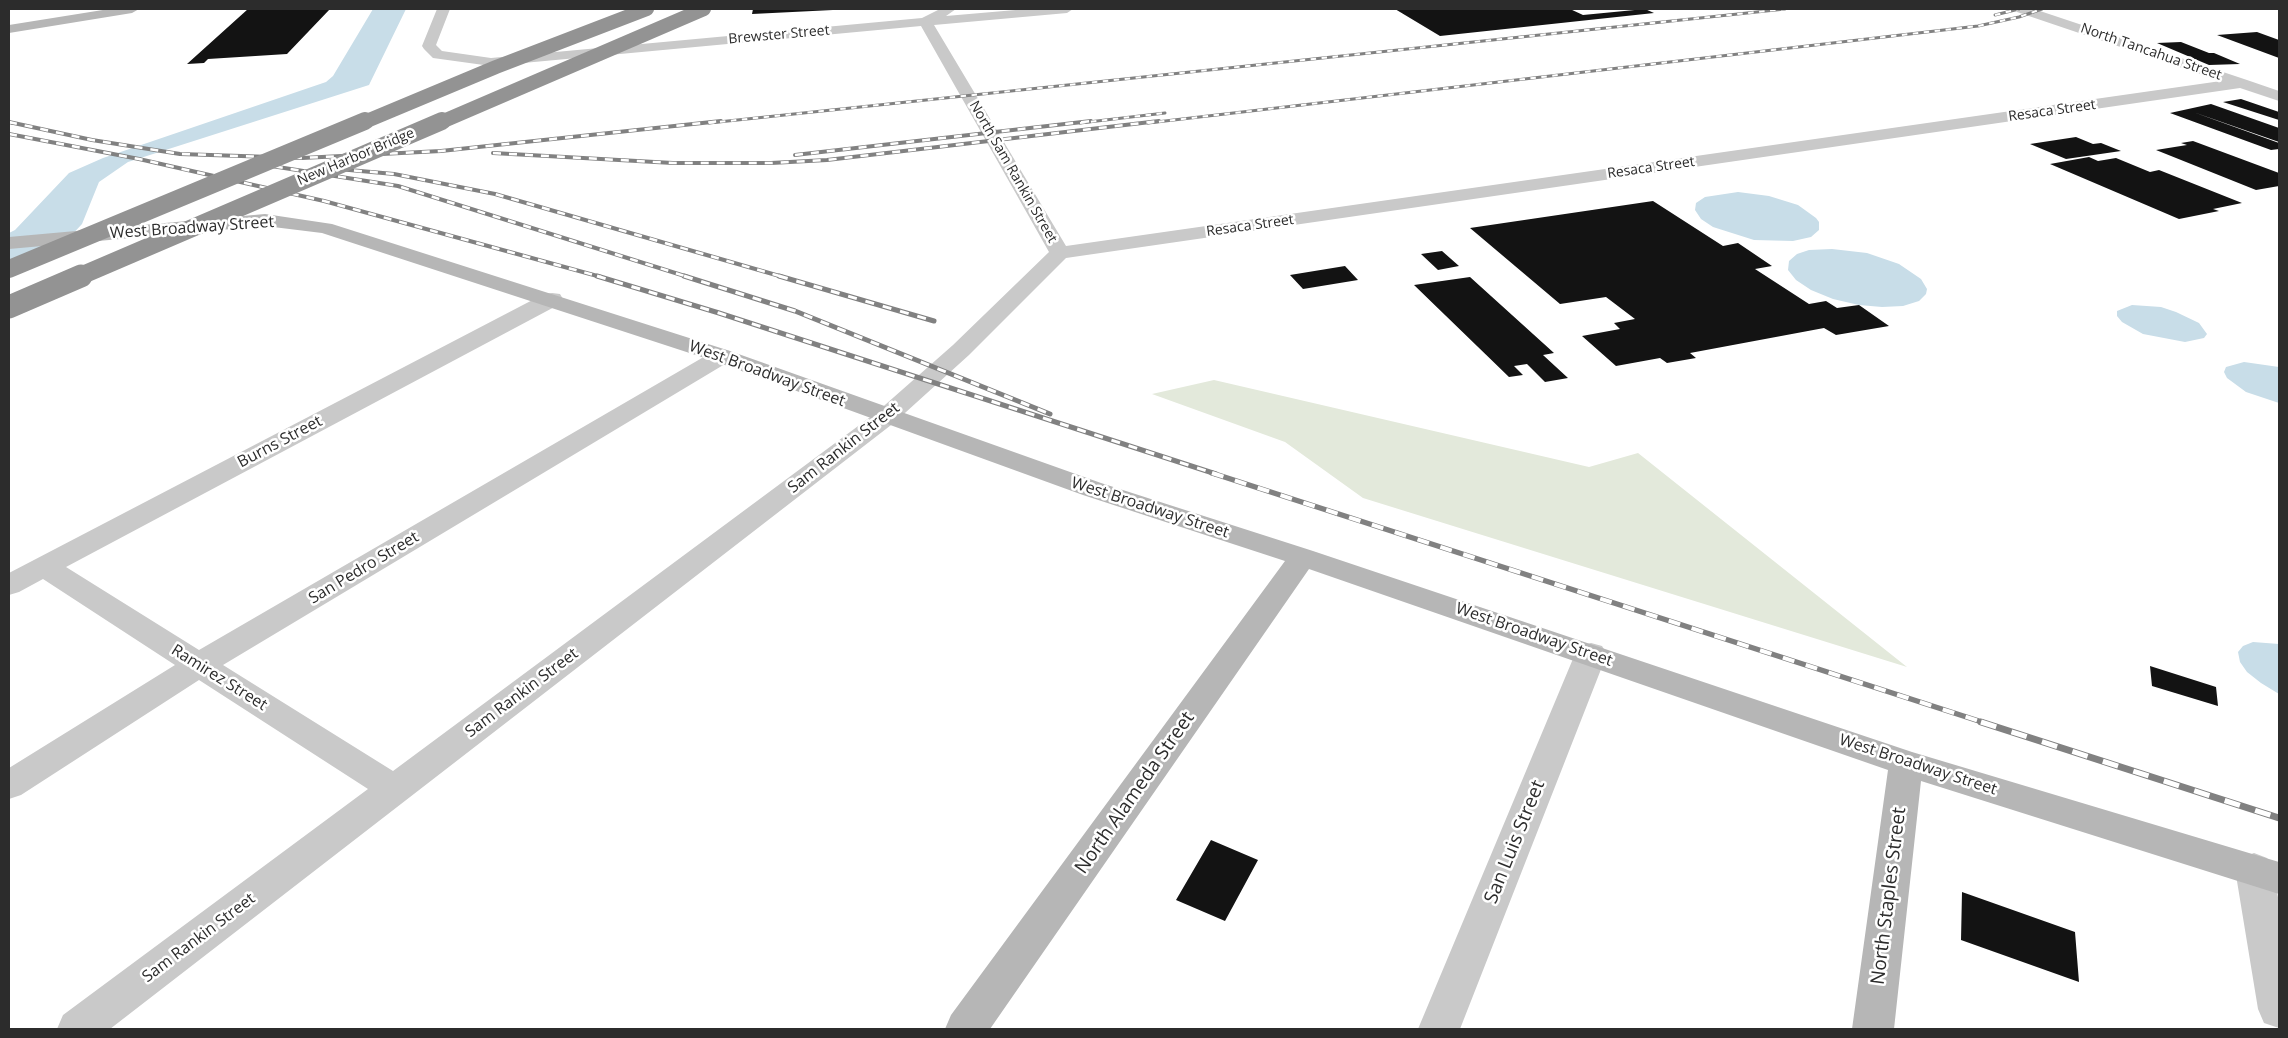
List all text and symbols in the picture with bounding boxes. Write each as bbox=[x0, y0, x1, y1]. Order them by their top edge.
street label: North Tancahua Street bbox=[2078, 20, 2224, 84]
street label: Brewster Street bbox=[728, 22, 830, 48]
street label: Resaca Street bbox=[2007, 97, 2097, 125]
street label: North Sam Rankin Street bbox=[965, 98, 1061, 246]
street label: New Harbor Bridge bbox=[295, 125, 417, 189]
street label: Resaca Street bbox=[1606, 154, 1696, 182]
street label: Resaca Street bbox=[1205, 212, 1295, 240]
street label: West Broadway Street bbox=[109, 213, 275, 243]
street label: West Broadway Street bbox=[686, 337, 848, 411]
street label: Sam Rankin Street bbox=[784, 398, 904, 498]
street label: Burns Street bbox=[234, 412, 326, 472]
street label: West Broadway Street bbox=[1069, 473, 1231, 543]
street label: San Pedro Street bbox=[305, 528, 423, 608]
street label: West Broadway Street bbox=[1453, 599, 1615, 671]
street label: Ramirez Street bbox=[167, 641, 271, 715]
street label: Sam Rankin Street bbox=[462, 644, 582, 742]
street label: North Alameda Street bbox=[1070, 708, 1200, 878]
street label: West Broadway Street bbox=[1837, 730, 1999, 800]
street label: San Luis Street bbox=[1480, 777, 1550, 907]
street label: North Staples Street bbox=[1867, 806, 1911, 986]
street label: Sam Rankin Street bbox=[139, 889, 259, 987]

